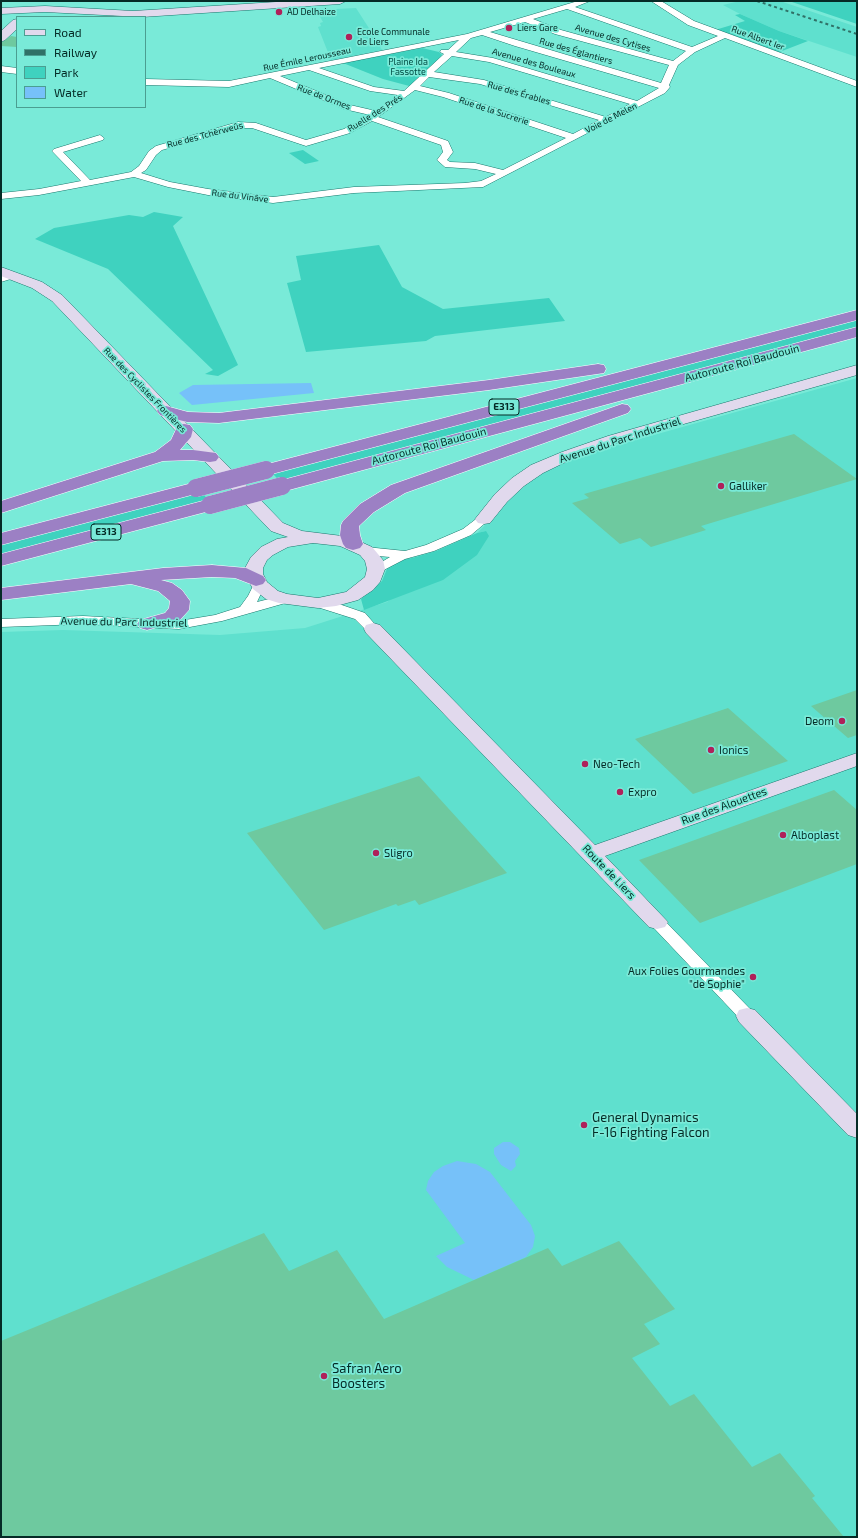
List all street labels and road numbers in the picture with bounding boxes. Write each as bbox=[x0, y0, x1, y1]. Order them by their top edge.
street label: Avenue des Cytises bbox=[574, 22, 652, 54]
street label: Rue Albert Ier bbox=[730, 23, 786, 53]
street label: Rue des Églantiers bbox=[538, 35, 614, 67]
street label: Rue Émile Lerousseau bbox=[262, 44, 352, 74]
street label: Avenue des Bouleaux bbox=[491, 46, 577, 80]
street label: Rue des Érables bbox=[486, 79, 552, 107]
street label: Rue de Ormes bbox=[296, 82, 352, 112]
street label: Ruelle des Prés bbox=[346, 92, 404, 134]
street label: Rue de la Sucrerie bbox=[458, 95, 530, 127]
street label: Voie de Melen bbox=[583, 100, 639, 136]
street label: Rue des Tchèrweûs bbox=[166, 120, 244, 150]
street label: Rue du Vinâve bbox=[211, 187, 269, 205]
street label: Autoroute Roi Baudouin bbox=[683, 341, 801, 385]
street label: Rue des Cyclistes Frontières bbox=[101, 345, 189, 435]
road number: E313 bbox=[489, 399, 519, 415]
street label: Avenue du Parc Industriel bbox=[558, 414, 682, 466]
street label: Autoroute Roi Baudouin bbox=[370, 424, 488, 468]
road number: E313 bbox=[91, 524, 121, 540]
street label: Avenue du Parc Industriel bbox=[60, 614, 188, 630]
street label: Rue des Alouettes bbox=[679, 784, 769, 828]
street label: Route de Liers bbox=[580, 842, 638, 902]

